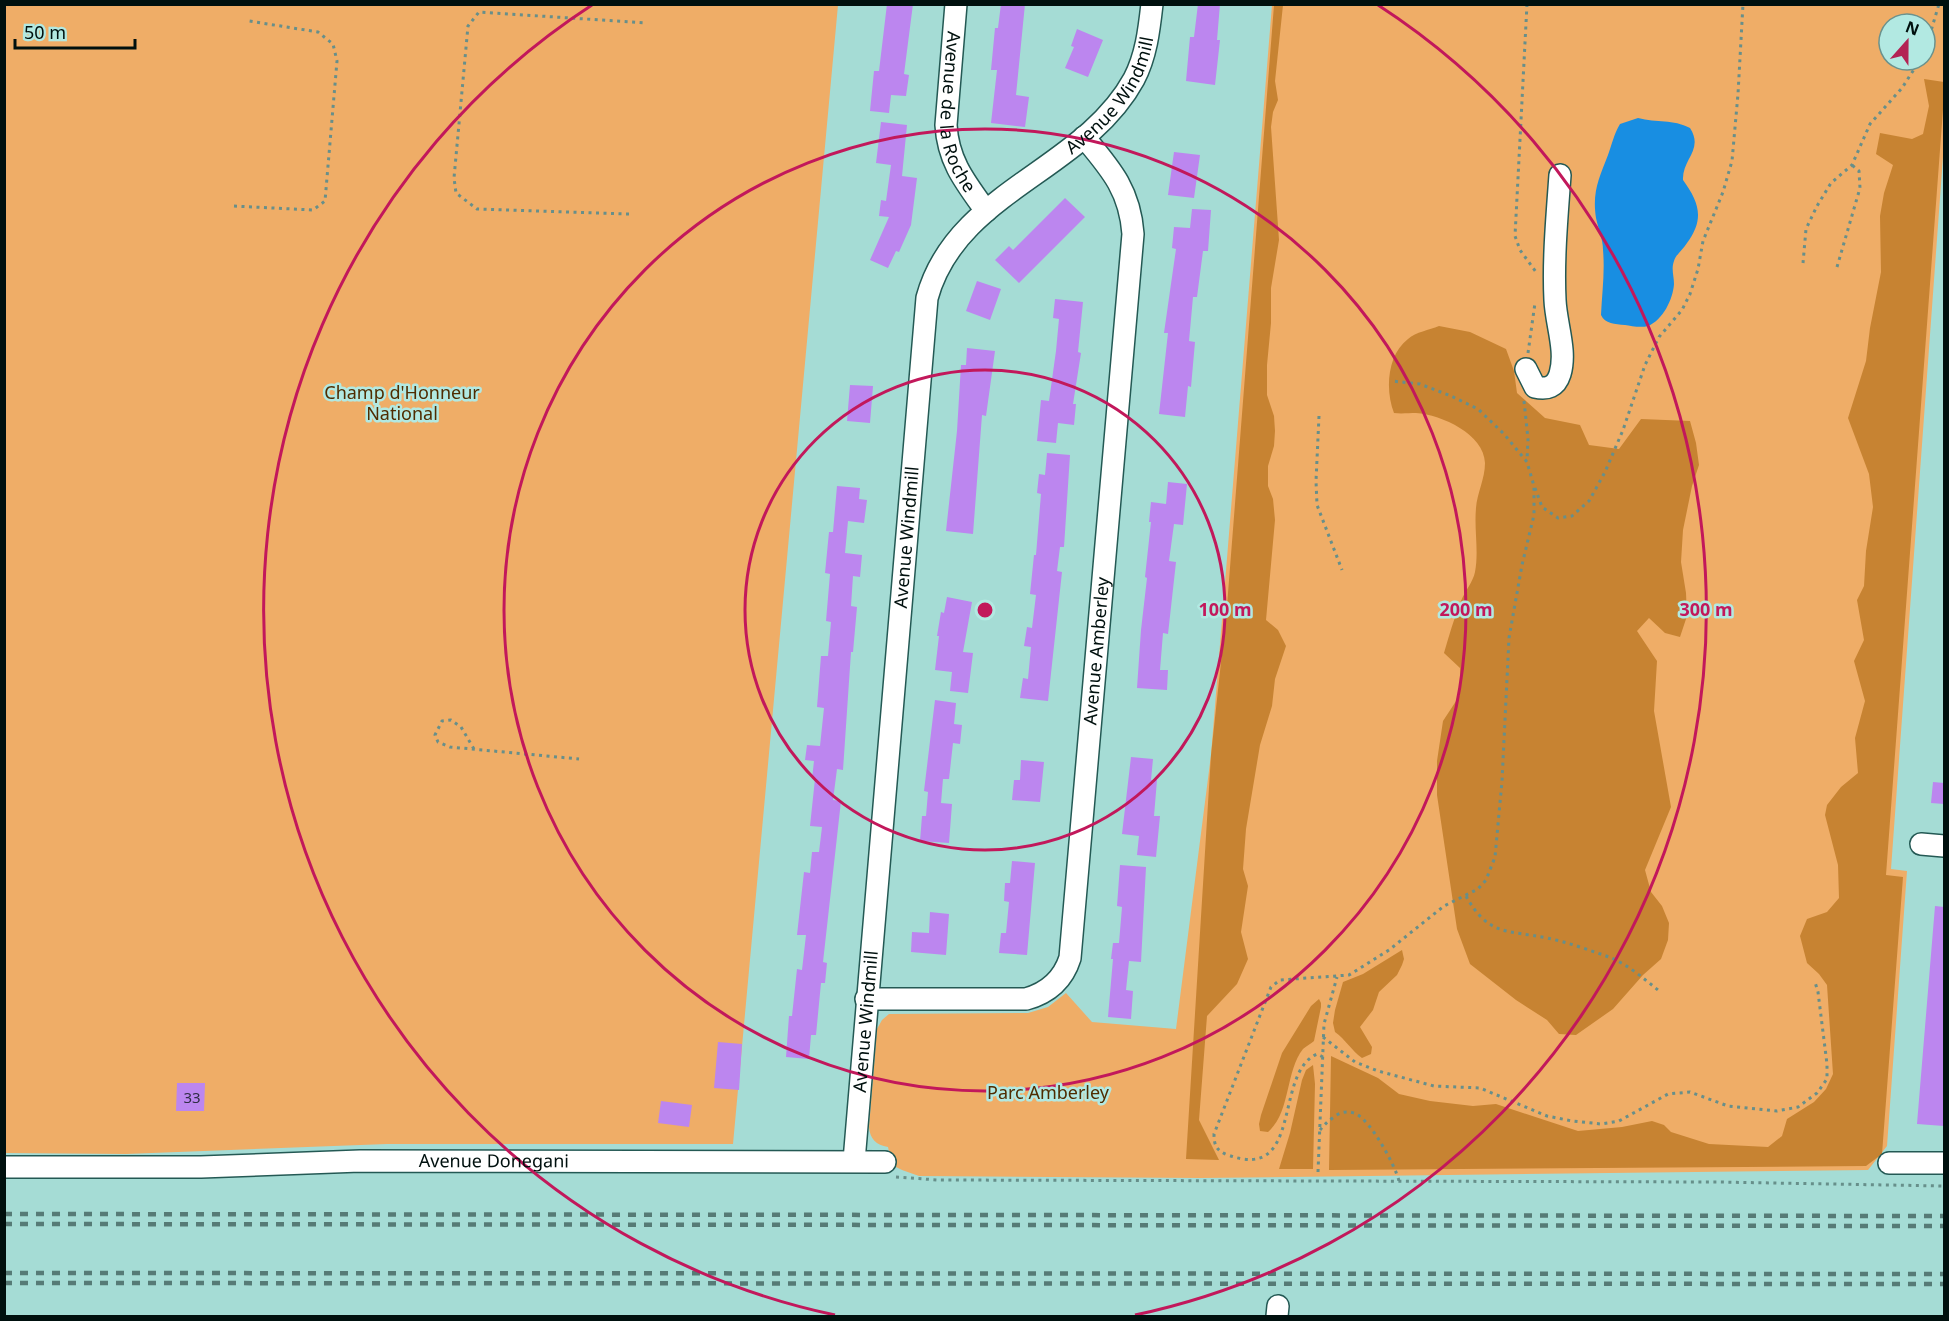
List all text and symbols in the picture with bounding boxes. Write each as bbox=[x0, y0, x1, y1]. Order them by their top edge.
scale bar bbox=[15, 12, 135, 50]
north arrow bbox=[1877, 12, 1937, 72]
text: N bbox=[1902, 15, 1922, 41]
text: 50 m bbox=[24, 20, 66, 44]
street label: Avenue de la Roche bbox=[935, 30, 982, 197]
street label: Avenue Windmill bbox=[1060, 34, 1158, 159]
park label: Champ d'Honneur National bbox=[324, 380, 480, 425]
street label: Avenue Windmill bbox=[888, 465, 924, 609]
street label: Avenue Amberley bbox=[1077, 575, 1114, 726]
text: 100 m bbox=[1198, 597, 1252, 621]
text: 200 m bbox=[1439, 597, 1493, 621]
text: 300 m bbox=[1679, 597, 1733, 621]
centre of rings bbox=[975, 600, 995, 620]
street label: Avenue Windmill bbox=[847, 949, 883, 1093]
park label: Parc Amberley bbox=[987, 1080, 1110, 1104]
house number: 33 bbox=[183, 1087, 201, 1107]
street label: Avenue Donegani bbox=[419, 1148, 569, 1172]

